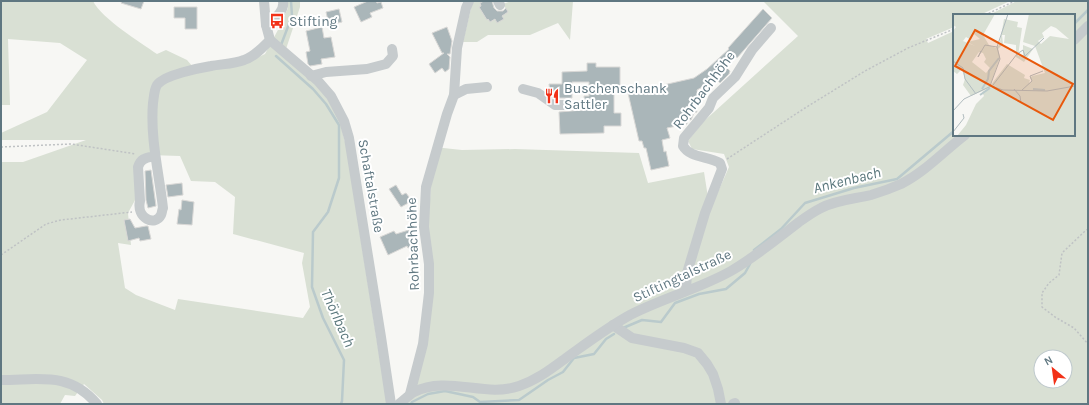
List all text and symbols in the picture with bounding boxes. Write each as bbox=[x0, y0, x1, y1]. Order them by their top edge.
bus stop icon: Stifting bbox=[268, 12, 286, 30]
place label: Stifting bbox=[289, 13, 338, 30]
inset map bbox=[953, 14, 1075, 136]
street label: Rohrbachhöhe bbox=[669, 48, 739, 132]
place label: Buschenschank Sattler bbox=[564, 80, 667, 113]
restaurant icon: Buschenschank Sattler bbox=[543, 87, 561, 105]
street label: Schaftalstraße bbox=[354, 138, 388, 234]
water label: Ankenbach bbox=[811, 163, 883, 197]
street label: Rohrbachhöhe bbox=[403, 197, 423, 291]
street label: Stiftingtalstraße bbox=[630, 246, 734, 306]
water label: Thörlbach bbox=[317, 286, 359, 350]
north arrow bbox=[1033, 349, 1073, 389]
text: N bbox=[1042, 353, 1055, 368]

